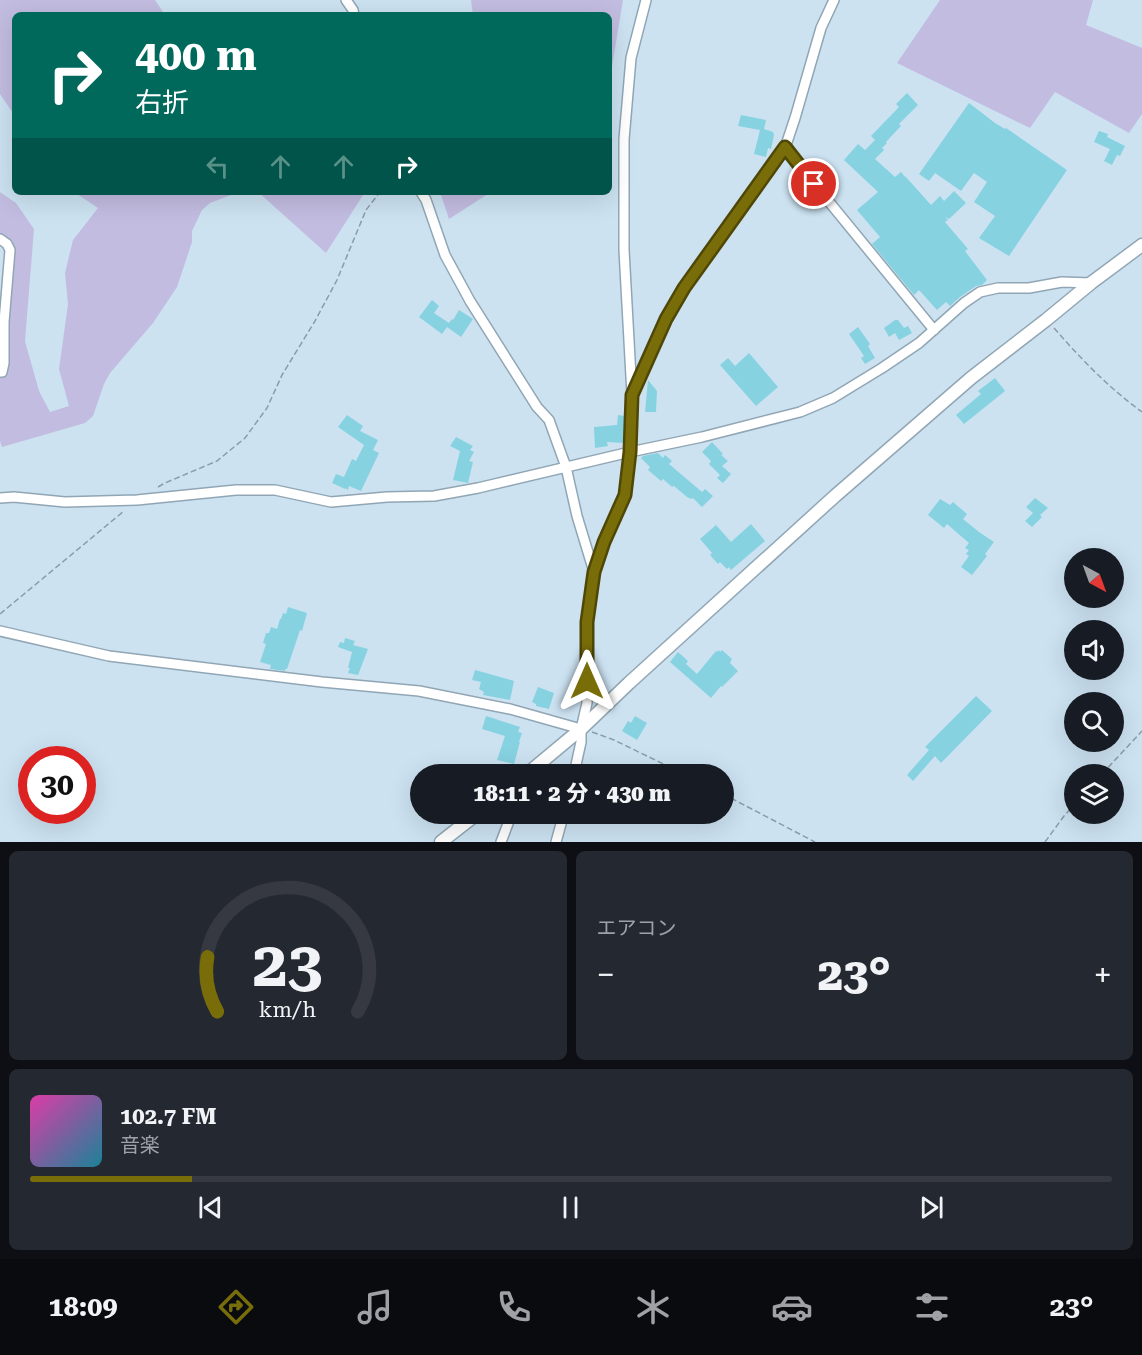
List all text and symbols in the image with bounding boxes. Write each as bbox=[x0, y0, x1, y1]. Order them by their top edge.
text: 400 m bbox=[135, 31, 257, 80]
icon: right bbox=[36, 36, 114, 114]
text: 右折 bbox=[135, 87, 189, 119]
icon: left bbox=[201, 150, 234, 183]
icon: ahead bbox=[264, 150, 297, 183]
icon: ahead bbox=[327, 150, 360, 183]
icon: right bbox=[390, 150, 423, 183]
pin bbox=[788, 158, 839, 209]
icon: arrive bbox=[797, 167, 830, 200]
north arrow bbox=[1064, 548, 1124, 608]
map controls bbox=[1064, 548, 1124, 824]
button: sound bbox=[1064, 620, 1124, 680]
position arrow bbox=[555, 649, 619, 713]
button: search bbox=[1064, 692, 1124, 752]
speed limit sign: 30 bbox=[18, 746, 96, 824]
button: layers bbox=[1064, 764, 1124, 824]
text: 18:11 · 2 分 · 430 m bbox=[473, 781, 671, 806]
text: エアコン bbox=[597, 916, 677, 940]
text: 23 bbox=[253, 928, 323, 1001]
text: 23° bbox=[818, 948, 891, 1001]
text: − bbox=[597, 955, 615, 994]
text: + bbox=[1094, 955, 1112, 994]
text: km/h bbox=[259, 998, 317, 1023]
text: 102.7 FM bbox=[120, 1104, 217, 1129]
text: 音楽 bbox=[120, 1133, 160, 1157]
icon: previous bbox=[194, 1191, 227, 1224]
icon: pause bbox=[554, 1191, 587, 1224]
icon: next bbox=[915, 1191, 948, 1224]
icon: directions bbox=[215, 1286, 257, 1328]
icon: music bbox=[354, 1286, 396, 1328]
icon: phone bbox=[493, 1286, 535, 1328]
icon: climate bbox=[632, 1286, 674, 1328]
icon: car bbox=[771, 1286, 813, 1328]
icon: filters bbox=[911, 1286, 953, 1328]
text: 18:09 bbox=[49, 1291, 118, 1323]
text: 23° bbox=[1050, 1291, 1093, 1323]

